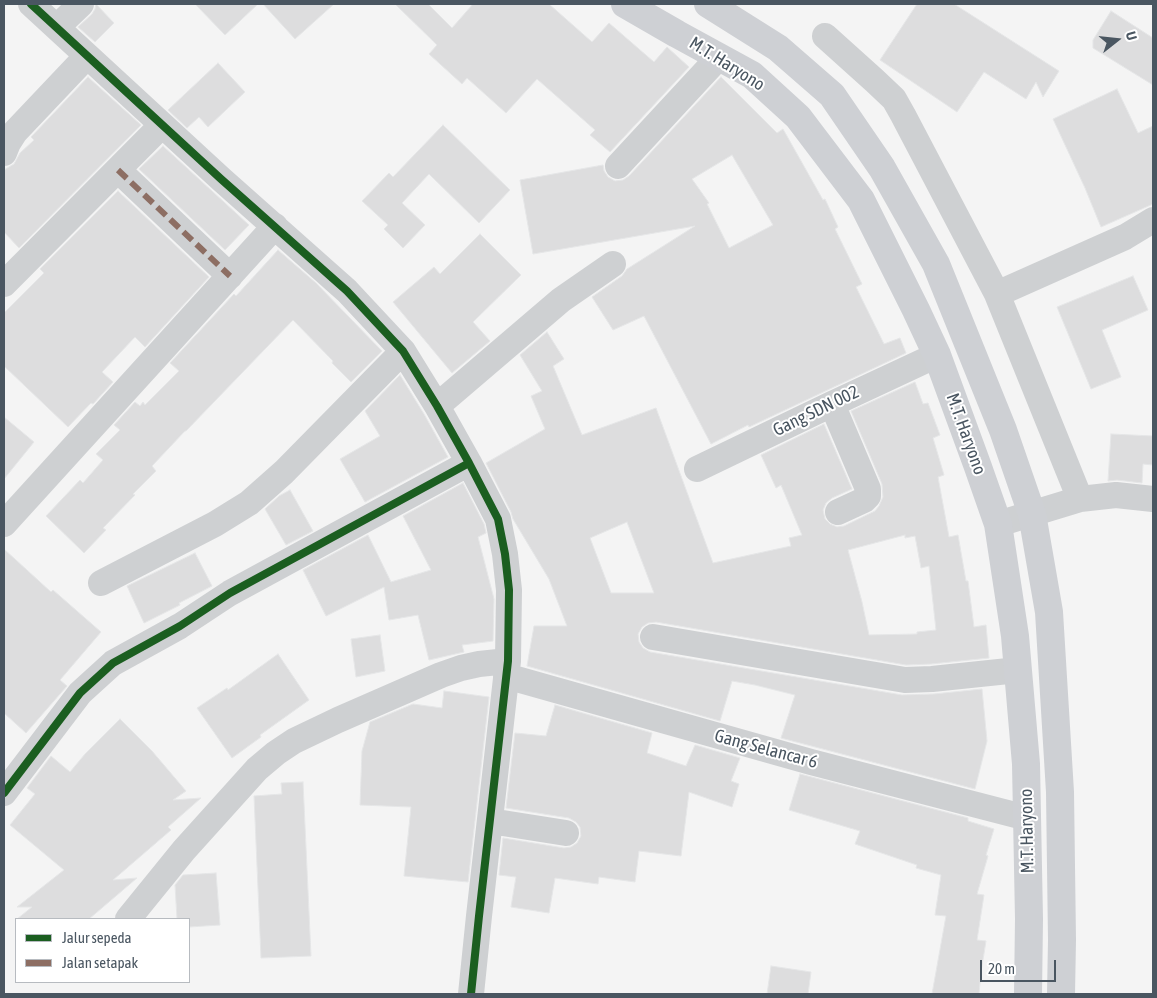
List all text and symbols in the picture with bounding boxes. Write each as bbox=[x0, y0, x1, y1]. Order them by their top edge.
north arrow bbox=[1092, 15, 1142, 65]
text: U bbox=[1123, 30, 1140, 42]
street label: M.T. Haryono bbox=[685, 32, 769, 96]
street label: Gang SDN 002 bbox=[769, 381, 863, 441]
street label: M.T. Haryono bbox=[941, 390, 991, 478]
street label: Gang Selancar 6 bbox=[712, 725, 820, 773]
street label: M.T. Haryono bbox=[1015, 788, 1039, 874]
legend bbox=[15, 918, 190, 983]
text: Jalur sepeda bbox=[62, 929, 132, 946]
scale bar bbox=[982, 950, 1058, 982]
text: Jalan setapak bbox=[62, 954, 138, 971]
text: 20 m bbox=[988, 960, 1015, 977]

